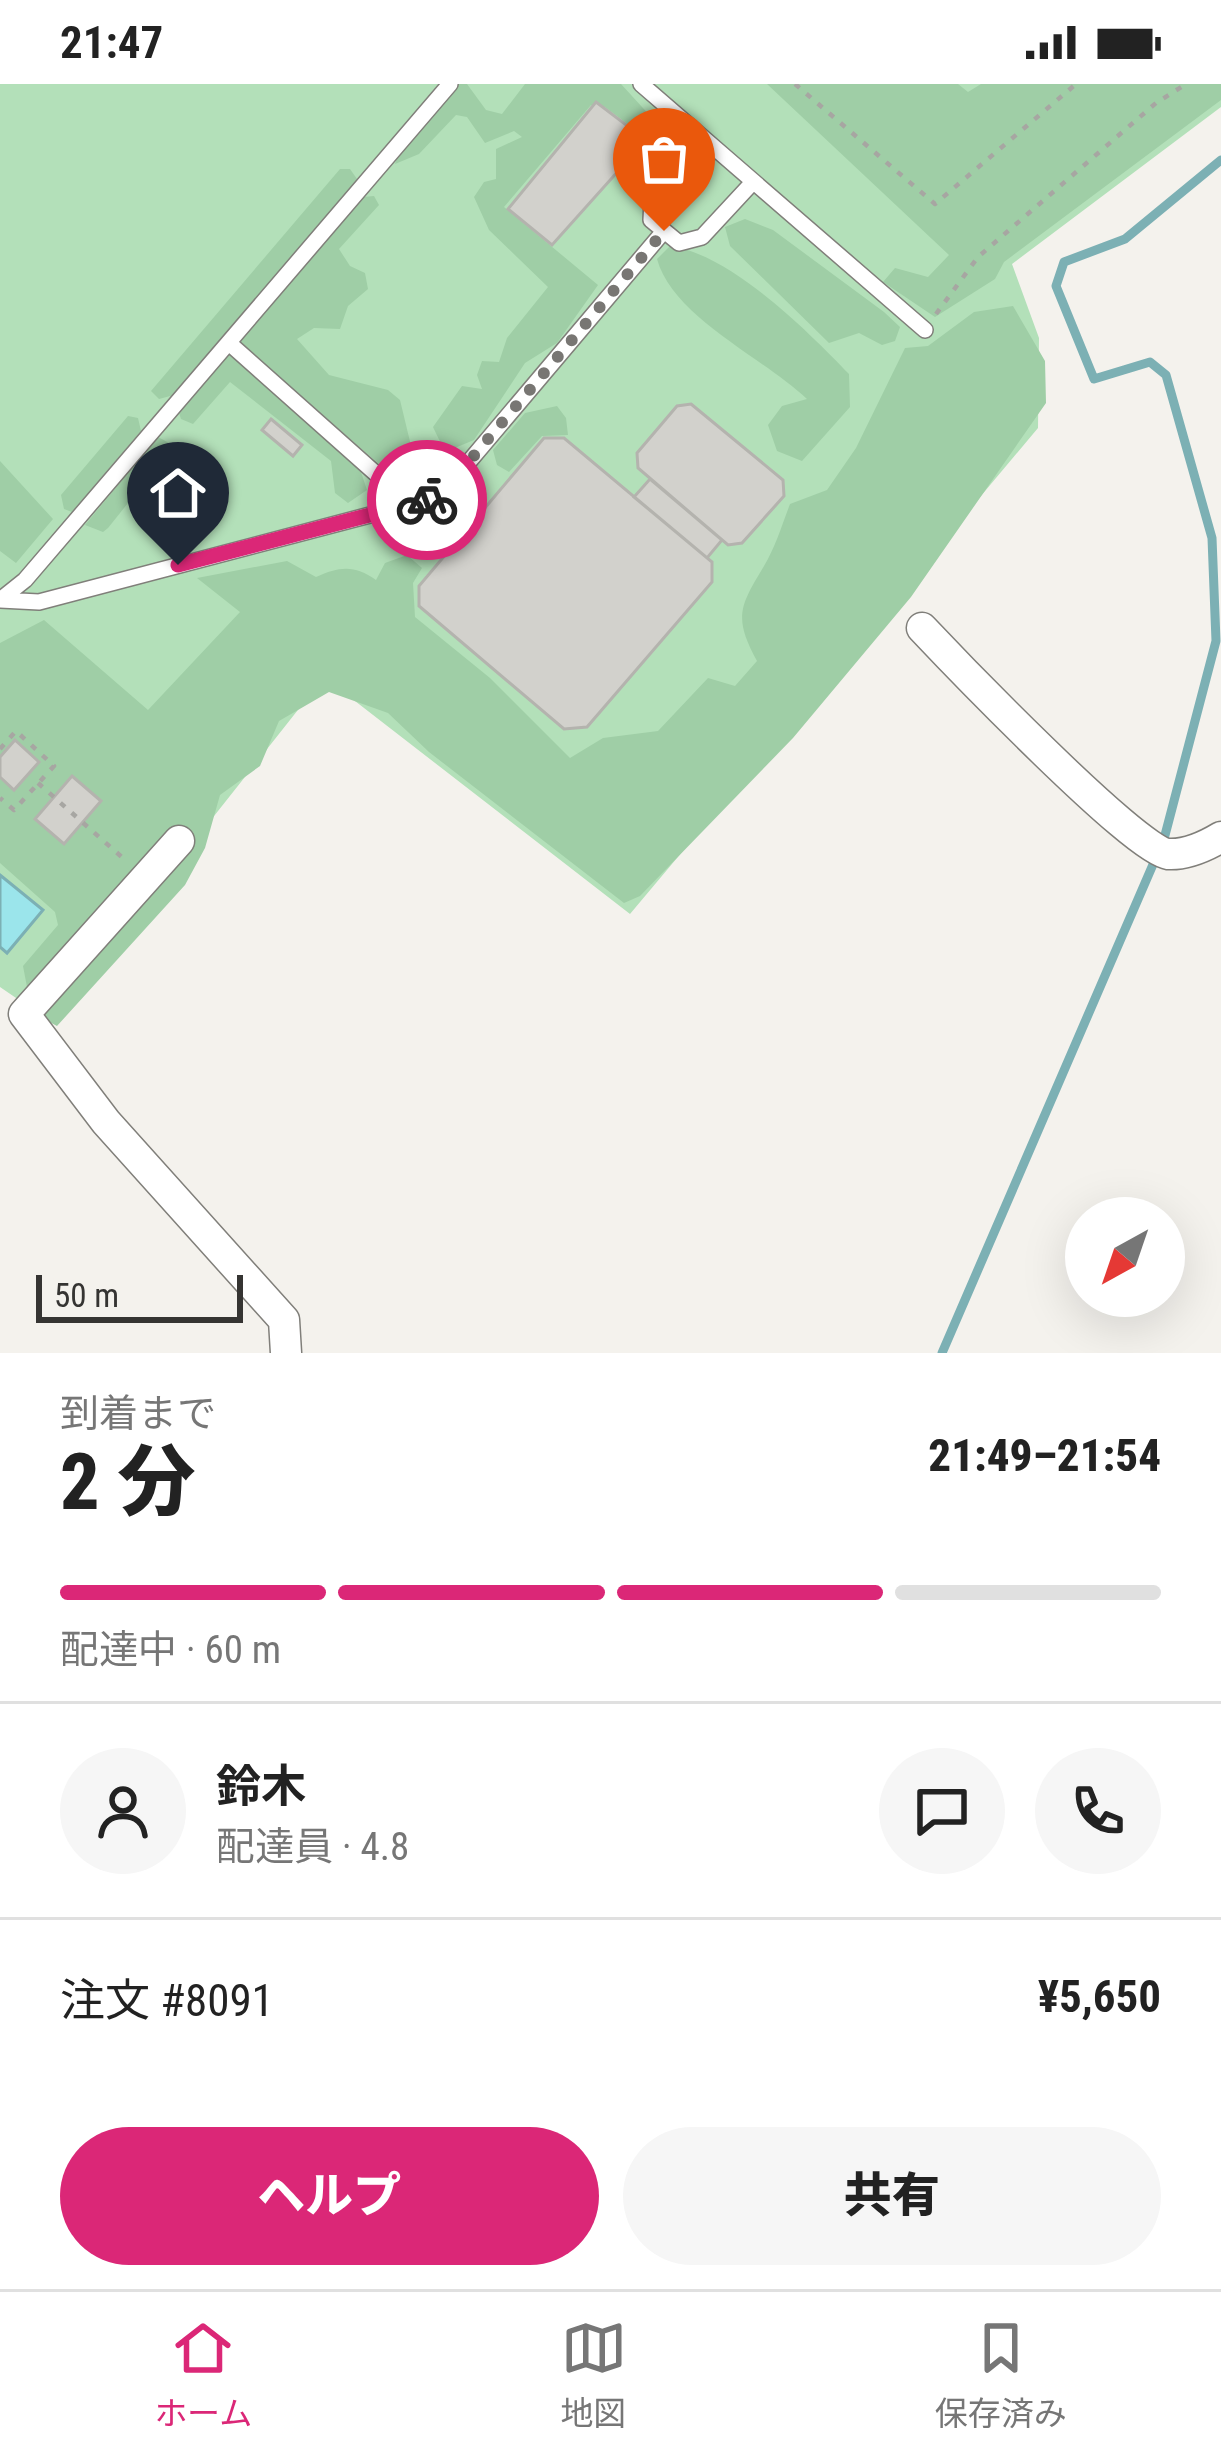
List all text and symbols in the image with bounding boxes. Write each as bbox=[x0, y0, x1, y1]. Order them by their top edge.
text: 21:47 bbox=[60, 16, 163, 69]
pin bbox=[613, 108, 715, 231]
icon: bag bbox=[631, 126, 697, 192]
courier bbox=[367, 440, 487, 560]
pin bbox=[127, 442, 229, 565]
icon: home bbox=[145, 460, 211, 526]
icon: bike bbox=[394, 467, 460, 533]
north arrow bbox=[1065, 1197, 1185, 1317]
map controls bbox=[1065, 1197, 1185, 1317]
scale bar bbox=[36, 1269, 243, 1322]
text: 50 m bbox=[54, 1276, 119, 1315]
text: 到着まで bbox=[60, 1391, 216, 1437]
text: 21:49–21:54 bbox=[928, 1429, 1161, 1482]
text: 2 分 bbox=[60, 1437, 196, 1528]
text: 配達中 · 60 m bbox=[60, 1627, 281, 1673]
button: person bbox=[60, 1748, 186, 1874]
button: chat bbox=[879, 1748, 1005, 1874]
button: phone bbox=[1035, 1748, 1161, 1874]
text: 鈴木 bbox=[216, 1760, 306, 1813]
text: 配達員 · 4.8 bbox=[216, 1824, 409, 1870]
text: ¥5,650 bbox=[1038, 1970, 1161, 2023]
text: 注文 #8091 bbox=[60, 1974, 274, 2027]
button: ヘルプ bbox=[60, 2127, 599, 2265]
button: 共有 bbox=[623, 2127, 1161, 2265]
tab: ホーム bbox=[154, 2315, 252, 2435]
tab: 地図 bbox=[561, 2315, 627, 2435]
tab: 保存済み bbox=[935, 2315, 1067, 2435]

